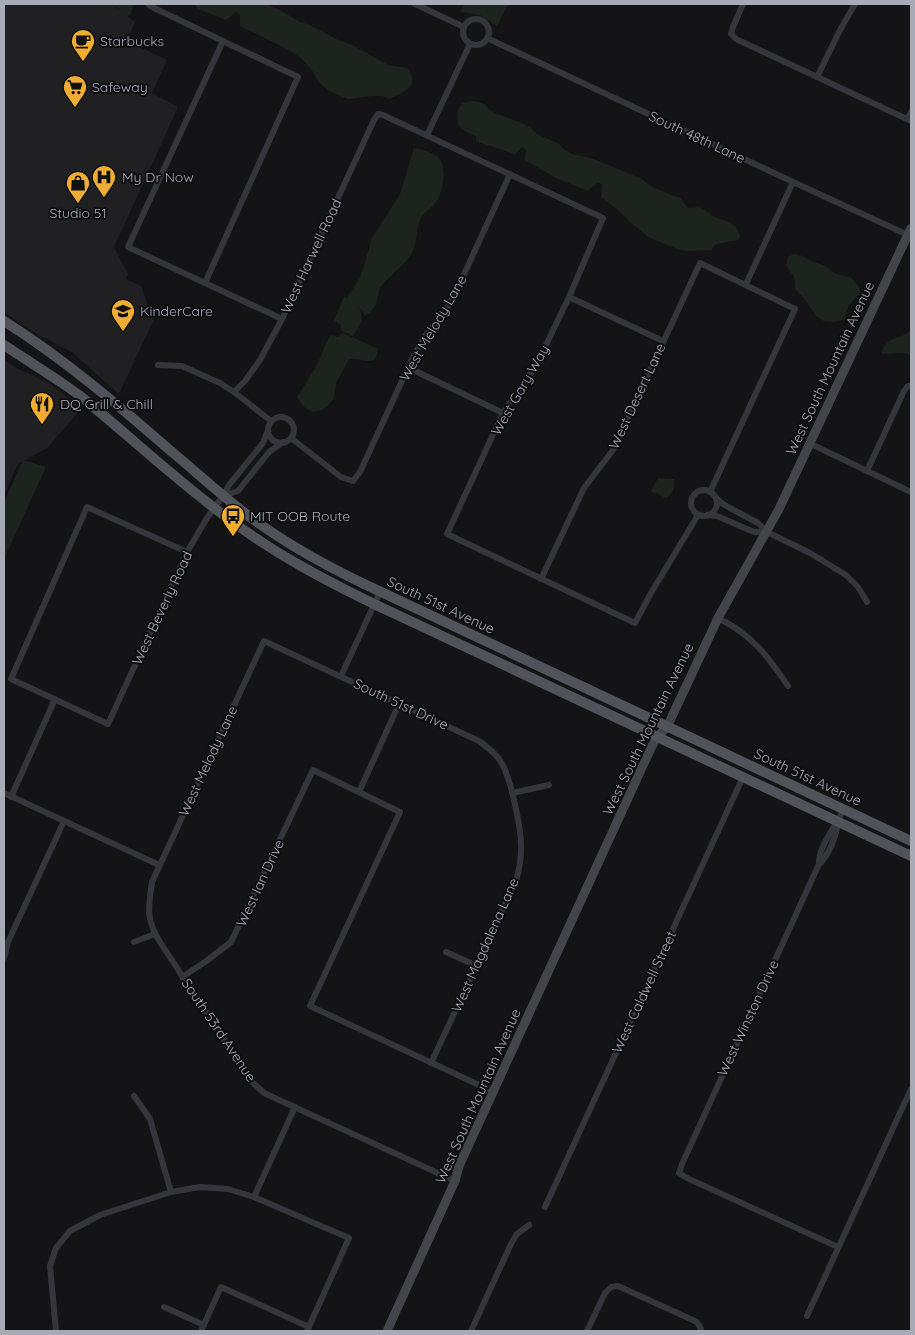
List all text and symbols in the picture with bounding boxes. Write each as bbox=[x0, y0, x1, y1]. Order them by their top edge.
cafe icon: Starbucks bbox=[70, 28, 96, 62]
place label: Starbucks bbox=[100, 32, 164, 50]
supermarket icon: Safeway bbox=[62, 74, 88, 108]
place label: Safeway bbox=[92, 78, 148, 96]
street label: South 48th Lane bbox=[646, 107, 748, 167]
hospital icon: My Dr Now bbox=[91, 164, 117, 198]
place label: My Dr Now bbox=[122, 168, 194, 186]
shop icon: Studio 51 bbox=[65, 170, 91, 204]
street label: West Harwell Road bbox=[277, 196, 345, 316]
place label: Studio 51 bbox=[49, 204, 107, 222]
street label: West Melody Lane bbox=[395, 272, 471, 384]
street label: West South Mountain Avenue bbox=[782, 278, 878, 458]
school or university icon: KinderCare bbox=[110, 298, 136, 332]
place label: KinderCare bbox=[140, 302, 213, 320]
street label: West Desert Lane bbox=[605, 340, 669, 452]
street label: West Gary Way bbox=[487, 341, 553, 439]
restaurant icon: DQ Grill & Chill bbox=[29, 391, 55, 425]
place label: DQ Grill & Chill bbox=[60, 395, 153, 413]
bus stop icon: MIT OOB Route bbox=[220, 503, 246, 537]
place label: MIT OOB Route bbox=[250, 507, 350, 525]
street label: West Beverly Road bbox=[128, 548, 196, 668]
street label: South 51st Avenue bbox=[384, 572, 498, 638]
street label: West South Mountain Avenue bbox=[598, 640, 698, 818]
street label: South 51st Drive bbox=[351, 674, 451, 734]
street label: West Melody Lane bbox=[175, 703, 241, 819]
street label: South 51st Avenue bbox=[751, 744, 865, 810]
street label: West Ian Drive bbox=[232, 837, 288, 929]
street label: West Magdalena Lane bbox=[447, 875, 523, 1015]
street label: West Caldwell Street bbox=[608, 928, 680, 1056]
street label: West Winston Drive bbox=[713, 957, 783, 1079]
street label: South 53rd Avenue bbox=[178, 975, 260, 1085]
street label: West South Mountain Avenue bbox=[431, 1006, 525, 1186]

